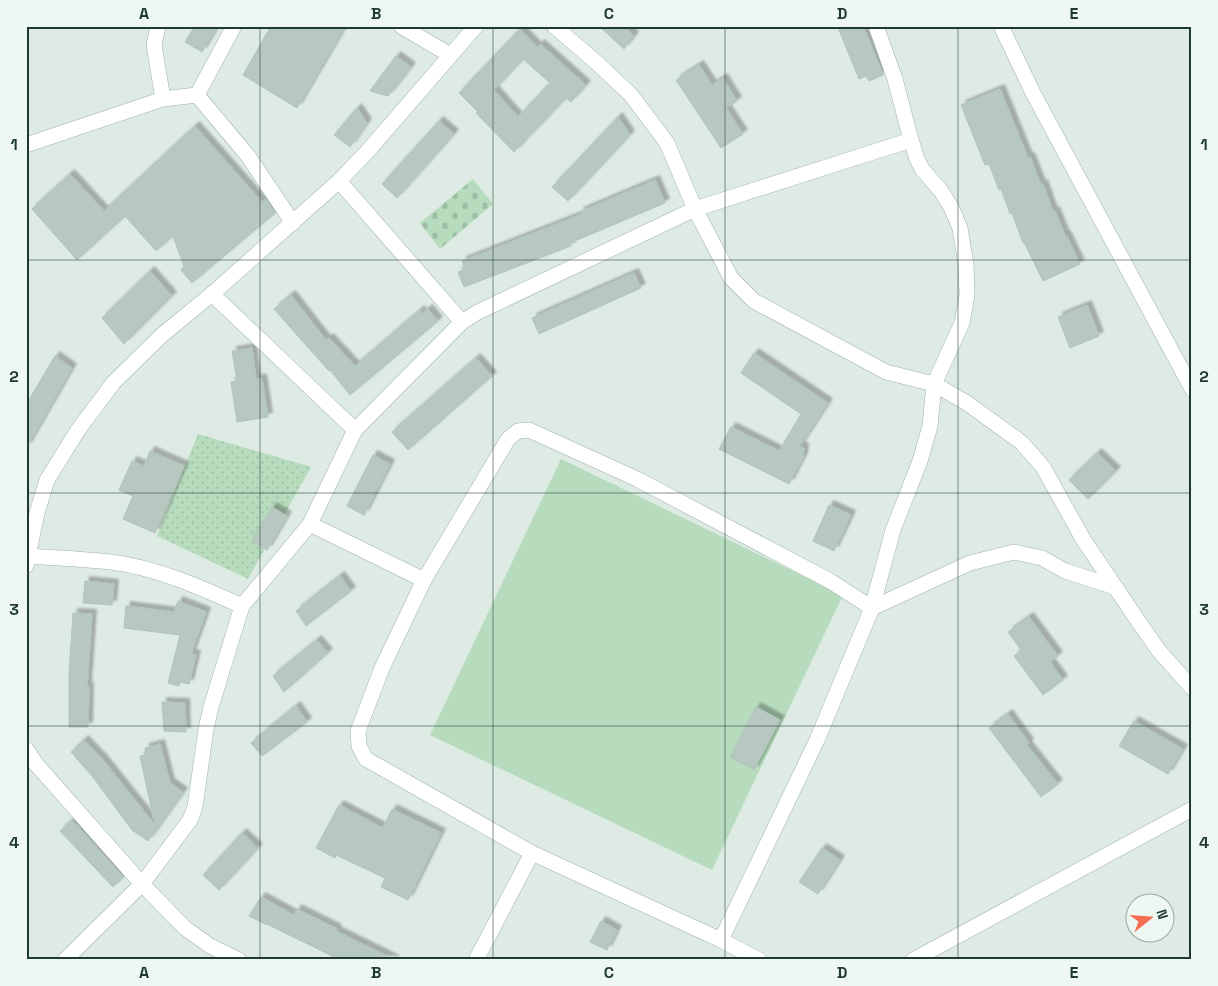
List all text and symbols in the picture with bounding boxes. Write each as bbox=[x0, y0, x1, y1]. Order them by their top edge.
text: A bbox=[139, 3, 149, 24]
text: B bbox=[371, 3, 381, 24]
text: C bbox=[604, 3, 614, 24]
text: D bbox=[837, 3, 847, 24]
text: E bbox=[1070, 3, 1079, 24]
text: 1 bbox=[10, 134, 18, 155]
text: 1 bbox=[1200, 134, 1208, 155]
text: 2 bbox=[9, 366, 19, 387]
text: 2 bbox=[1199, 366, 1209, 387]
text: 3 bbox=[9, 599, 19, 620]
text: 3 bbox=[1199, 599, 1209, 620]
text: 4 bbox=[9, 832, 19, 853]
text: 4 bbox=[1199, 832, 1209, 853]
north arrow bbox=[1126, 894, 1176, 944]
text: N bbox=[1152, 907, 1172, 921]
text: A bbox=[139, 962, 149, 983]
text: B bbox=[371, 962, 381, 983]
text: C bbox=[604, 962, 614, 983]
text: D bbox=[837, 962, 847, 983]
text: E bbox=[1070, 962, 1079, 983]

